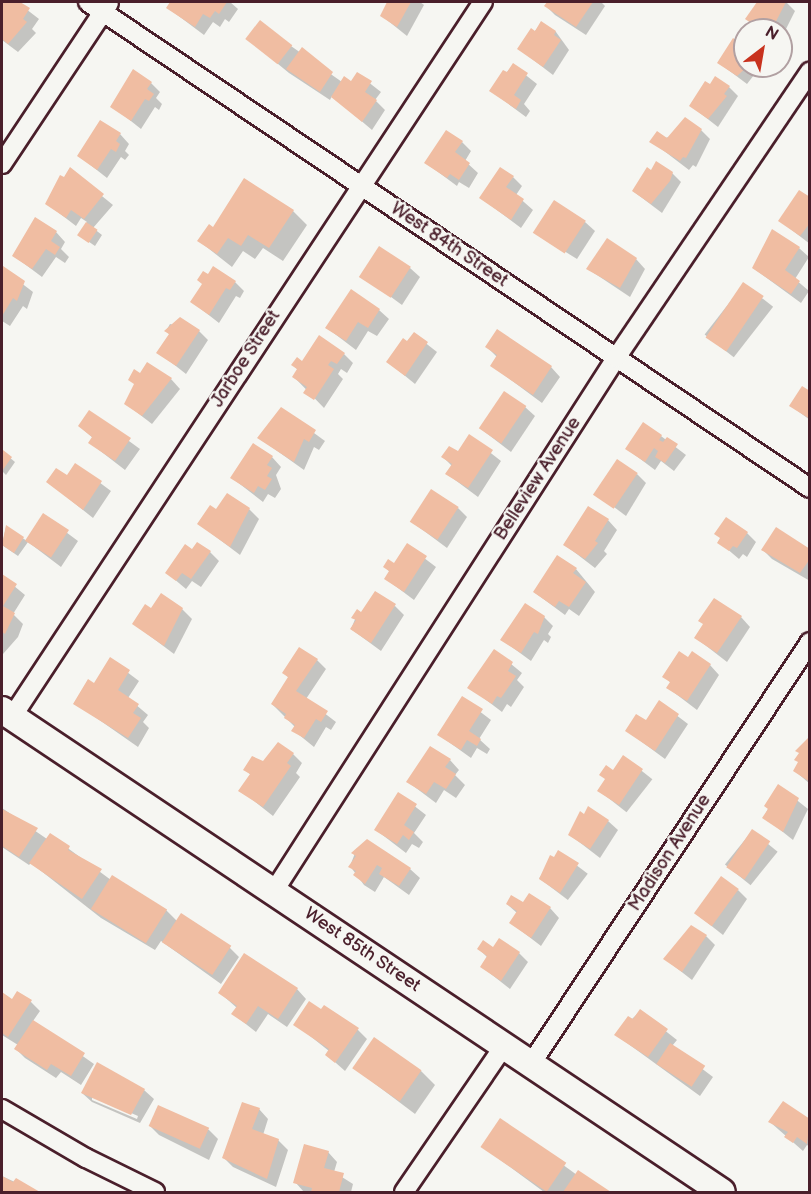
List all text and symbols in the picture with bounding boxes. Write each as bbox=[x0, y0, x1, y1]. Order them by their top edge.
north arrow bbox=[733, 18, 793, 78]
text: N bbox=[761, 23, 782, 45]
street label: West 84th Street bbox=[386, 198, 512, 292]
street label: Jarboe Street bbox=[207, 307, 285, 411]
street label: Belleview Avenue bbox=[490, 413, 586, 545]
street label: Madison Avenue bbox=[624, 791, 716, 915]
street label: West 85th Street bbox=[300, 903, 424, 997]

